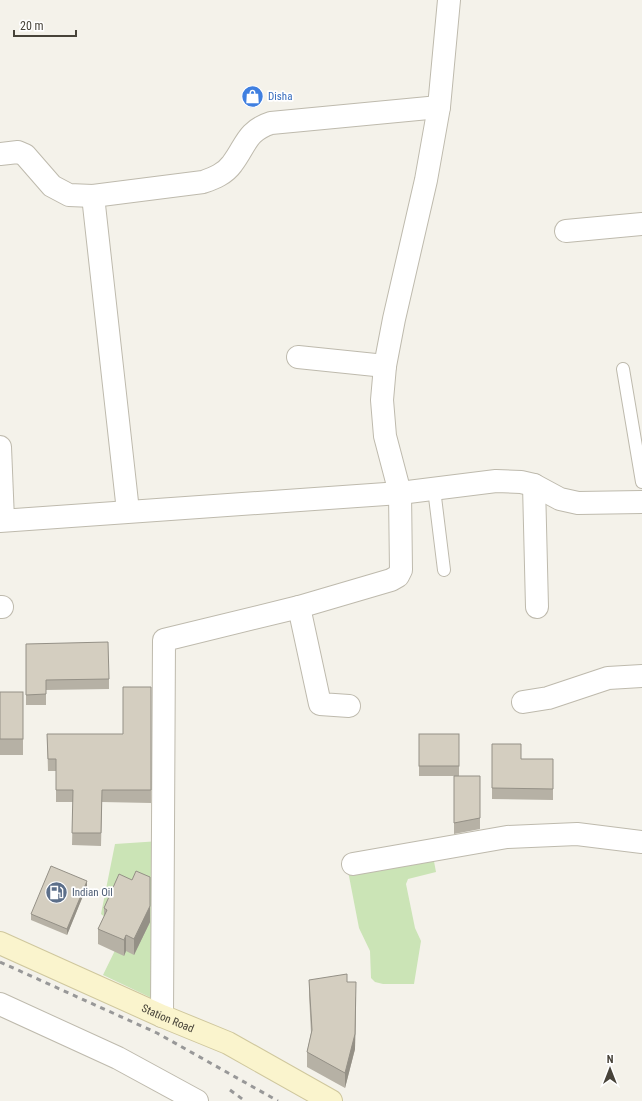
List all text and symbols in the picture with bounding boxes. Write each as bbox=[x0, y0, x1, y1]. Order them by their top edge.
scale bar bbox=[14, 12, 76, 38]
text: 20 m bbox=[20, 19, 44, 33]
shop icon: Disha bbox=[239, 83, 265, 109]
place label: Disha bbox=[268, 90, 292, 103]
fuel station icon: Indian Oil bbox=[44, 879, 70, 905]
place label: Indian Oil bbox=[72, 886, 113, 899]
street label: Station Road bbox=[140, 1002, 196, 1035]
north arrow bbox=[590, 1049, 630, 1089]
text: N bbox=[607, 1053, 614, 1066]

